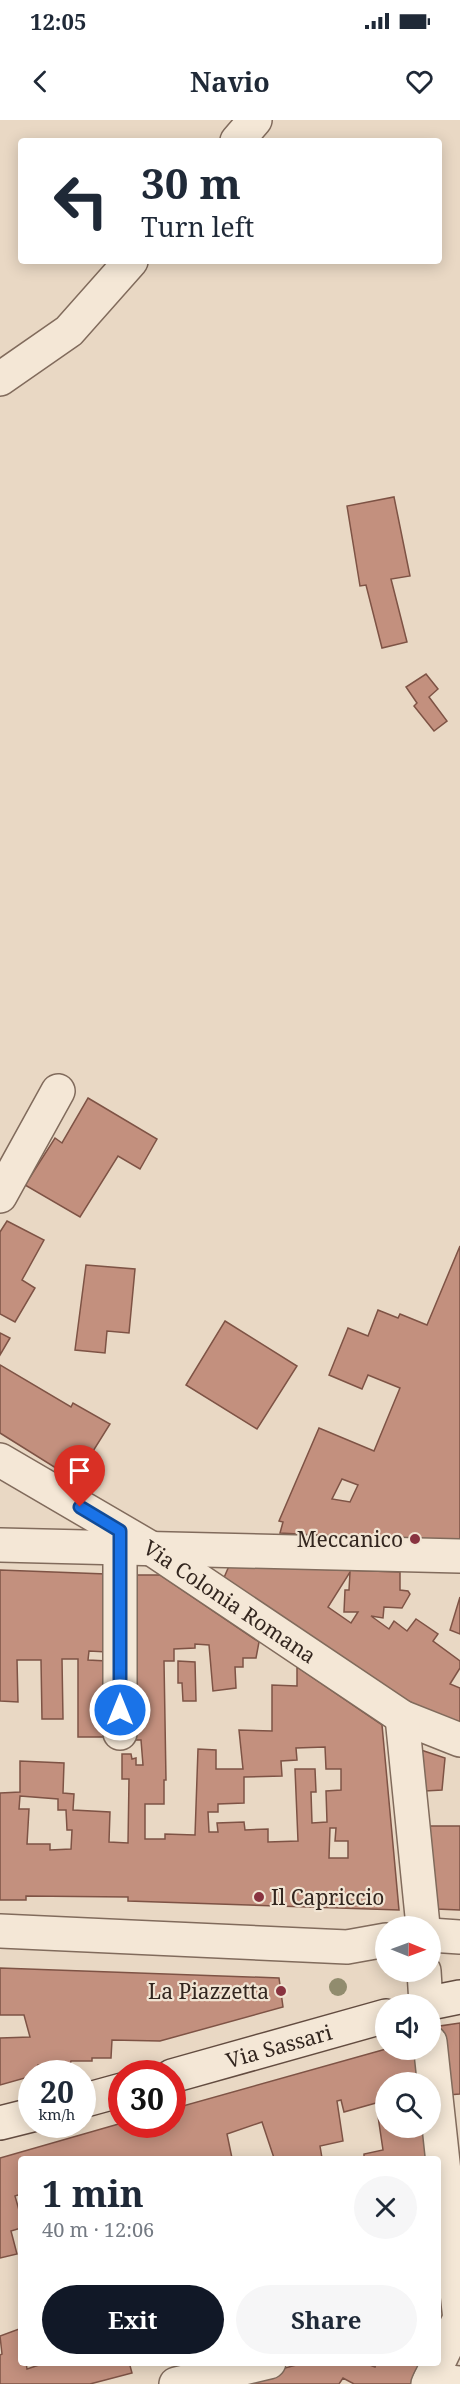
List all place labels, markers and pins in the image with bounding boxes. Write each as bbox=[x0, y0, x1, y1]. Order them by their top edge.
pin bbox=[54, 1445, 105, 1507]
place label: Meccanico bbox=[297, 1525, 403, 1553]
marker: Meccanico bbox=[408, 1532, 422, 1546]
place label: Il Capriccio bbox=[271, 1883, 384, 1911]
marker: Il Capriccio bbox=[252, 1890, 266, 1904]
place label: La Piazzetta bbox=[148, 1977, 269, 2005]
marker: La Piazzetta bbox=[274, 1984, 288, 1998]

